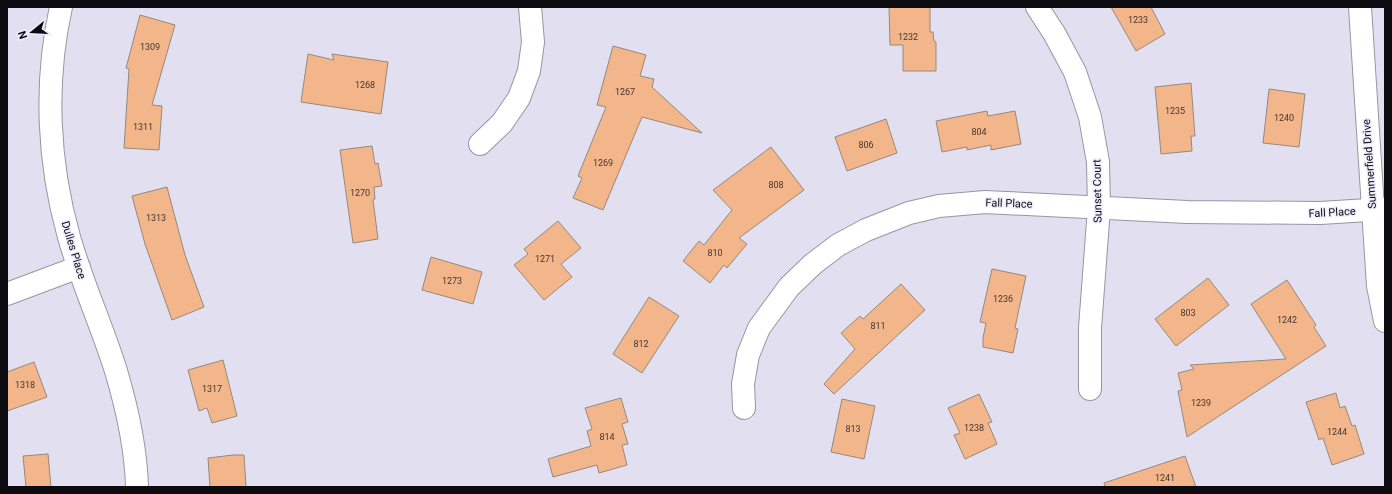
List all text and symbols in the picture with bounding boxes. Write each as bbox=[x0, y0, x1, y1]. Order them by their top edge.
north arrow bbox=[12, 12, 52, 52]
house number: 1233 bbox=[1128, 15, 1148, 25]
text: N bbox=[16, 29, 30, 41]
house number: 1232 bbox=[898, 32, 918, 42]
house number: 1309 bbox=[140, 42, 160, 52]
house number: 1268 bbox=[355, 80, 375, 90]
house number: 1267 bbox=[615, 87, 635, 97]
house number: 1235 bbox=[1165, 106, 1185, 116]
house number: 1240 bbox=[1274, 113, 1294, 123]
street label: Summerfield Drive bbox=[1360, 119, 1379, 209]
house number: 1311 bbox=[133, 122, 153, 132]
house number: 804 bbox=[971, 127, 987, 137]
house number: 806 bbox=[858, 140, 874, 150]
house number: 1269 bbox=[593, 158, 613, 168]
street label: Sunset Court bbox=[1090, 159, 1105, 223]
house number: 808 bbox=[768, 180, 784, 190]
house number: 1270 bbox=[350, 188, 370, 198]
street label: Fall Place bbox=[985, 196, 1033, 211]
street label: Fall Place bbox=[1308, 205, 1356, 220]
house number: 1313 bbox=[146, 213, 166, 223]
street label: Dulles Place bbox=[59, 220, 89, 281]
house number: 810 bbox=[707, 248, 723, 258]
house number: 1271 bbox=[535, 254, 555, 264]
house number: 1273 bbox=[442, 276, 462, 286]
house number: 1236 bbox=[993, 294, 1013, 304]
house number: 803 bbox=[1180, 308, 1196, 318]
house number: 1242 bbox=[1277, 315, 1297, 325]
house number: 811 bbox=[870, 321, 886, 331]
house number: 812 bbox=[633, 339, 649, 349]
house number: 1318 bbox=[15, 380, 35, 390]
house number: 1317 bbox=[202, 384, 222, 394]
house number: 1239 bbox=[1191, 398, 1211, 408]
house number: 1238 bbox=[964, 423, 984, 433]
house number: 813 bbox=[845, 424, 861, 434]
house number: 1244 bbox=[1327, 427, 1347, 437]
house number: 814 bbox=[599, 432, 615, 442]
house number: 1241 bbox=[1155, 473, 1175, 483]

